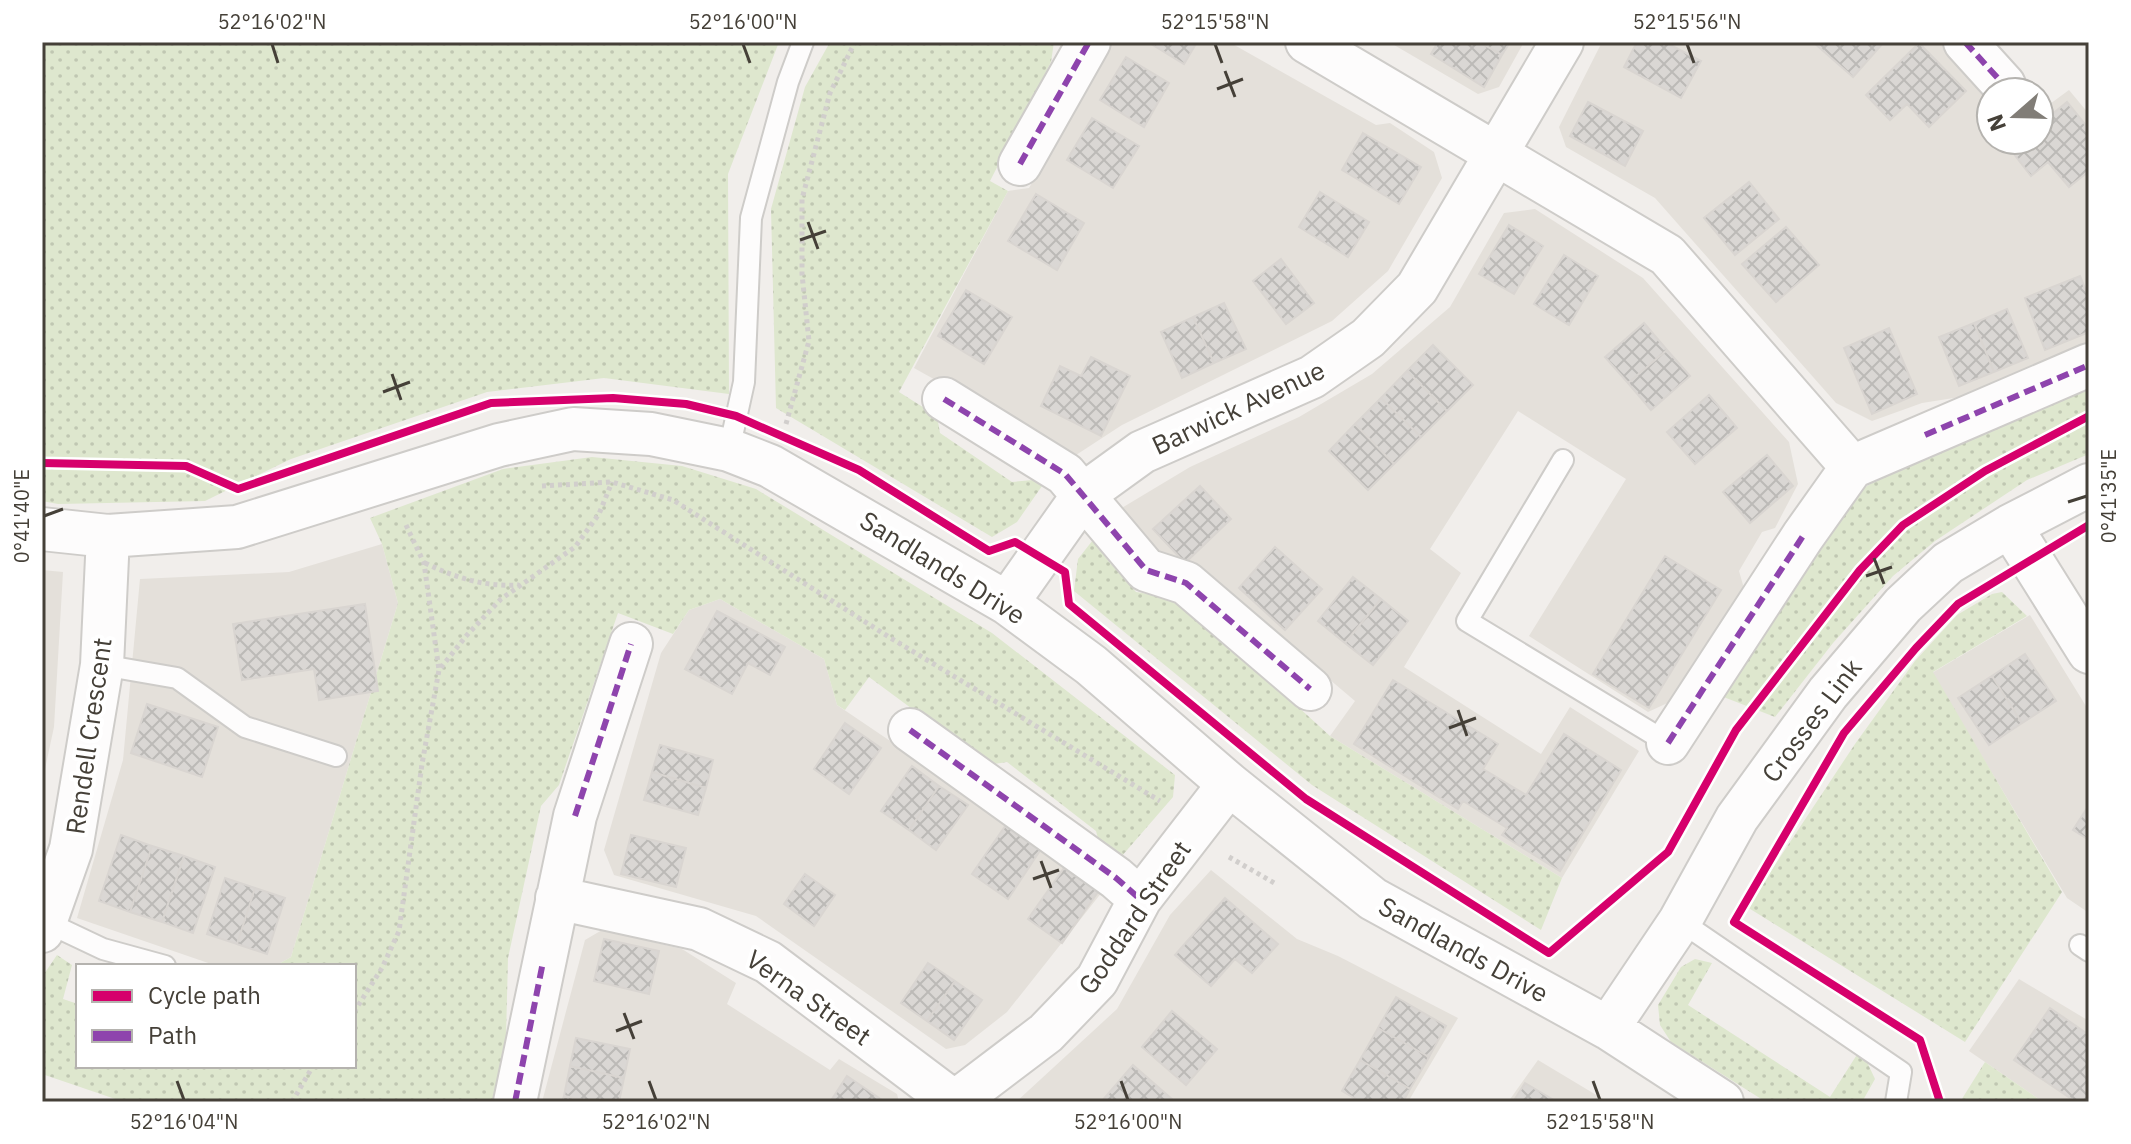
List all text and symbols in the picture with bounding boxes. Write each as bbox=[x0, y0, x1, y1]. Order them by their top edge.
text: 52°16'02"N bbox=[218, 8, 326, 35]
text: 52°16'00"N bbox=[689, 8, 797, 35]
text: 52°15'58"N bbox=[1161, 8, 1269, 35]
text: 52°15'56"N bbox=[1633, 8, 1741, 35]
north arrow bbox=[1975, 76, 2055, 156]
text: N bbox=[1979, 111, 2012, 135]
street label: Barwick Avenue bbox=[1146, 352, 1330, 462]
text: 0°41'35"E bbox=[2095, 449, 2122, 543]
text: 0°41'40"E bbox=[8, 469, 35, 563]
street label: Sandlands Drive bbox=[854, 503, 1032, 631]
street label: Rendell Crescent bbox=[57, 635, 119, 837]
street label: Crosses Link bbox=[1753, 651, 1869, 789]
street label: Goddard Street bbox=[1070, 833, 1198, 1001]
street label: Sandlands Drive bbox=[1373, 888, 1555, 1010]
street label: Verna Street bbox=[740, 941, 878, 1053]
legend bbox=[76, 964, 356, 1068]
text: Cycle path bbox=[148, 979, 261, 1011]
text: Path bbox=[148, 1019, 197, 1051]
text: 52°16'04"N bbox=[130, 1108, 238, 1135]
text: 52°16'02"N bbox=[602, 1108, 710, 1135]
text: 52°16'00"N bbox=[1074, 1108, 1182, 1135]
text: 52°15'58"N bbox=[1546, 1108, 1654, 1135]

